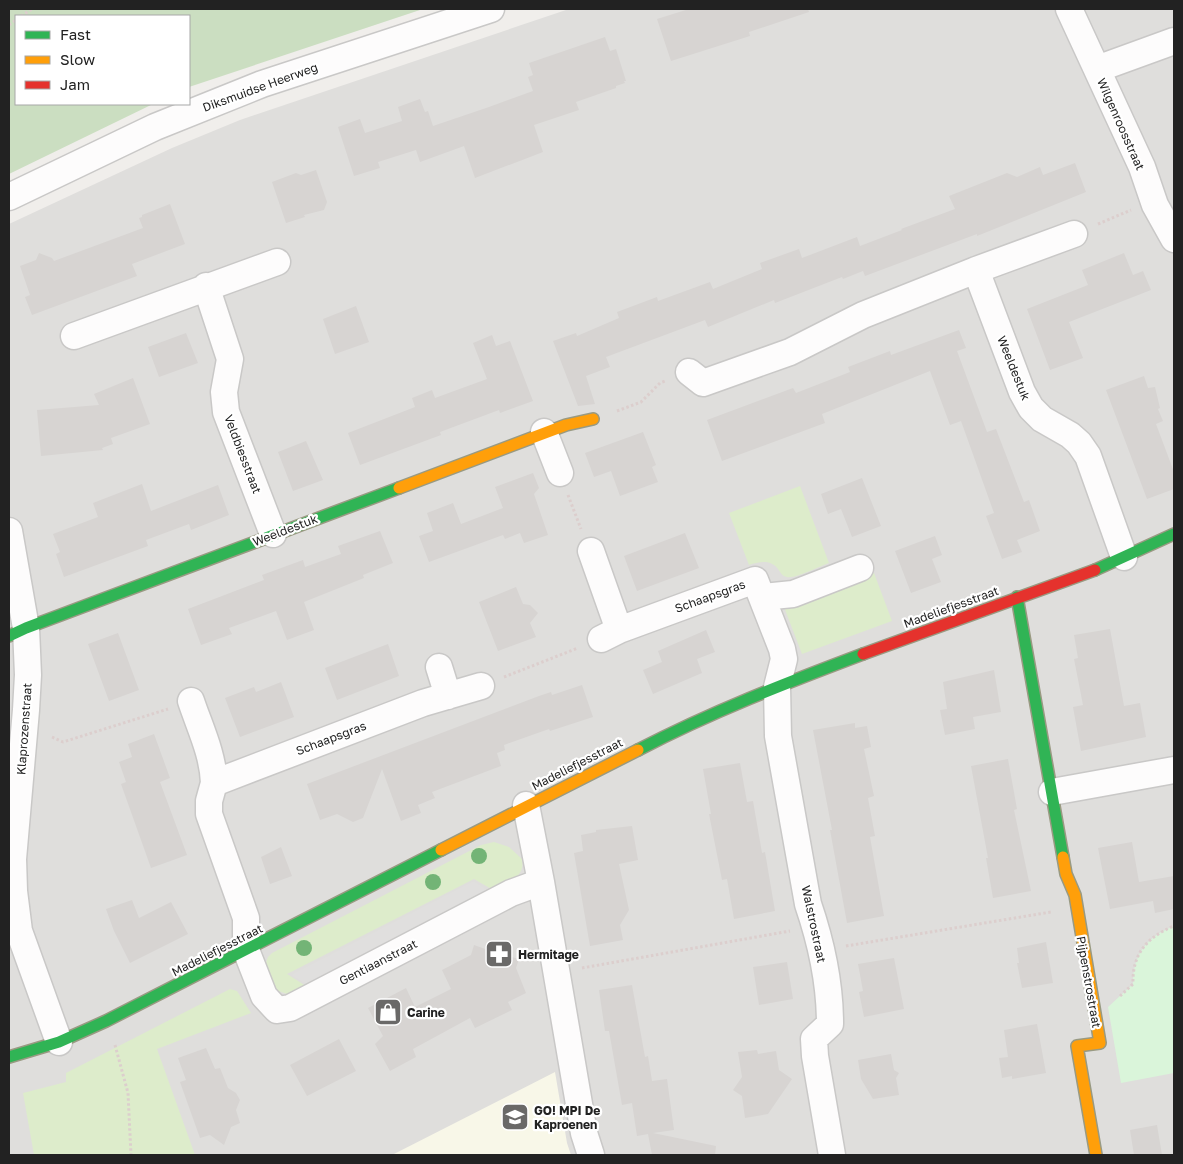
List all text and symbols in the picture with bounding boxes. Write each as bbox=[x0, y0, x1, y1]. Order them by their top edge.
legend bbox=[15, 15, 190, 105]
text: Fast bbox=[60, 25, 91, 43]
text: Slow bbox=[60, 50, 95, 68]
street label: Diksmuidse Heerweg bbox=[200, 59, 320, 115]
text: Jam bbox=[60, 75, 90, 93]
street label: Wilgenroosstraat bbox=[1094, 76, 1148, 173]
street label: Weeldestuk bbox=[994, 334, 1034, 403]
street label: Veldbiesstraat bbox=[221, 412, 265, 496]
street label: Weeldestuk bbox=[250, 511, 320, 549]
street label: Schaapsgras bbox=[673, 576, 747, 616]
street label: Madeliefjesstraat bbox=[901, 583, 1001, 631]
street label: Klaprozenstraat bbox=[13, 682, 35, 776]
street label: Schaapsgras bbox=[294, 718, 368, 758]
street label: Madeliefjesstraat bbox=[529, 734, 625, 793]
street label: Walstrostraat bbox=[798, 884, 830, 964]
street label: Madeliefjesstraat bbox=[169, 920, 265, 979]
street label: Pijpenstrostraat bbox=[1074, 935, 1104, 1029]
street label: Gentiaanstraat bbox=[336, 936, 420, 988]
pharmacy icon: Hermitage bbox=[484, 939, 514, 969]
place label: Hermitage bbox=[518, 947, 579, 962]
shop icon: Carine bbox=[373, 997, 403, 1027]
place label: Carine bbox=[407, 1005, 445, 1020]
school or university icon: GO! MPI De Kaproenen bbox=[500, 1102, 530, 1132]
place label: GO! MPI De Kaproenen bbox=[534, 1103, 600, 1132]

